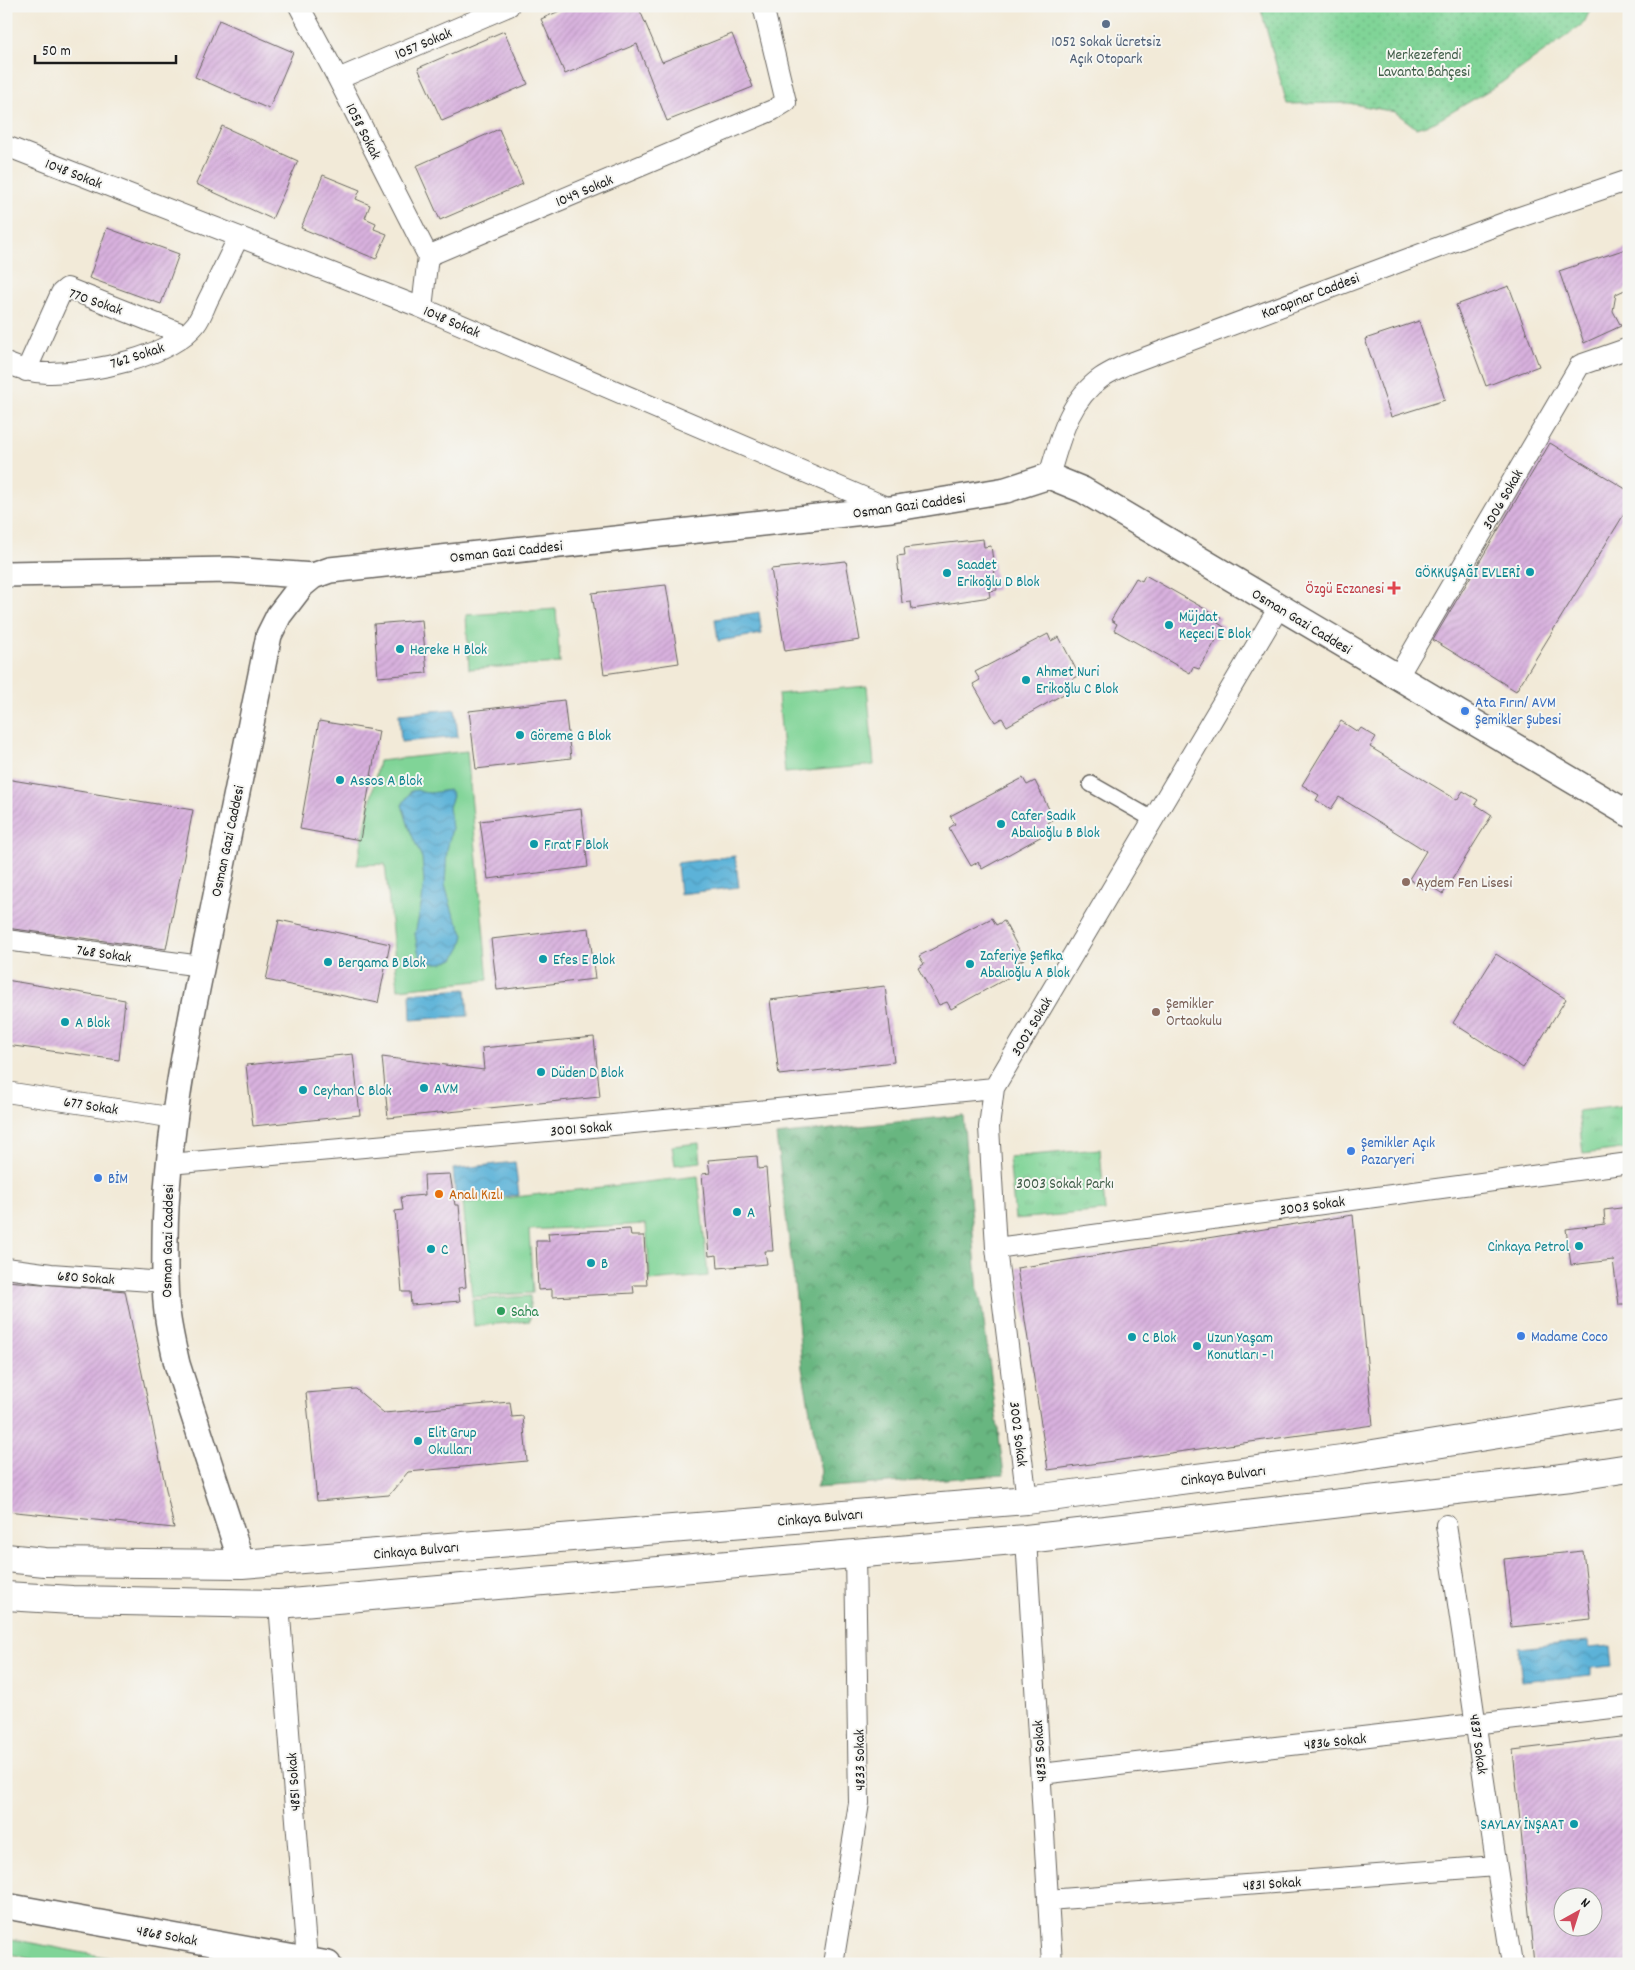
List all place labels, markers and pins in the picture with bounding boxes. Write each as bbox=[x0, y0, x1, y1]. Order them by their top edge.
marker: 1052 Sokak Ücretsiz Açık Otopark bbox=[1100, 18, 1112, 30]
place label: 1052 Sokak Ücretsiz Açık Otopark bbox=[1051, 32, 1161, 71]
place label: Saadet Erikoğlu D Blok bbox=[957, 555, 1040, 594]
place label: GÖKKUŞAĞI EVLERİ bbox=[1415, 563, 1521, 585]
marker: GÖKKUŞAĞI EVLERİ bbox=[1524, 566, 1536, 578]
marker: Saadet Erikoğlu D Blok bbox=[941, 567, 953, 579]
place label: Özgü Eczanesi bbox=[1306, 579, 1384, 601]
marker: Özgü Eczanesi bbox=[1388, 582, 1400, 594]
place label: Müjdat Keçeci E Blok bbox=[1179, 607, 1251, 646]
marker: Müjdat Keçeci E Blok bbox=[1163, 619, 1175, 631]
place label: Hereke H Blok bbox=[410, 640, 487, 662]
marker: Hereke H Blok bbox=[394, 643, 406, 655]
place label: Ahmet Nuri Erikoğlu C Blok bbox=[1036, 662, 1118, 701]
marker: Ahmet Nuri Erikoğlu C Blok bbox=[1020, 674, 1032, 686]
place label: Ata Fırın/ AVM Şemikler Şubesi bbox=[1475, 693, 1561, 732]
marker: Ata Fırın/ AVM Şemikler Şubesi bbox=[1459, 705, 1471, 717]
place label: Göreme G Blok bbox=[530, 726, 611, 748]
marker: Göreme G Blok bbox=[514, 729, 526, 741]
place label: Assos A Blok bbox=[350, 771, 422, 793]
marker: Assos A Blok bbox=[334, 774, 346, 786]
place label: Cafer Sadık Abalıoğlu B Blok bbox=[1011, 806, 1100, 845]
marker: Cafer Sadık Abalıoğlu B Blok bbox=[995, 818, 1007, 830]
place label: Fırat F Blok bbox=[544, 835, 609, 857]
marker: Fırat F Blok bbox=[528, 838, 540, 850]
place label: Aydem Fen Lisesi bbox=[1416, 873, 1512, 895]
marker: Aydem Fen Lisesi bbox=[1400, 876, 1412, 888]
place label: Zaferiye Şefika Abalıoğlu A Blok bbox=[980, 946, 1070, 985]
place label: Efes E Blok bbox=[553, 950, 615, 972]
place label: Bergama B Blok bbox=[338, 953, 426, 975]
marker: Efes E Blok bbox=[537, 953, 549, 965]
marker: Bergama B Blok bbox=[322, 956, 334, 968]
marker: Zaferiye Şefika Abalıoğlu A Blok bbox=[964, 958, 976, 970]
place label: Şemikler Ortaokulu bbox=[1166, 994, 1222, 1033]
marker: Şemikler Ortaokulu bbox=[1150, 1006, 1162, 1018]
place label: A Blok bbox=[75, 1013, 110, 1035]
marker: A Blok bbox=[59, 1016, 71, 1028]
place label: Düden D Blok bbox=[551, 1063, 624, 1085]
marker: Düden D Blok bbox=[535, 1066, 547, 1078]
place label: AVM bbox=[434, 1079, 458, 1101]
place label: Ceyhan C Blok bbox=[313, 1081, 392, 1103]
marker: AVM bbox=[418, 1082, 430, 1094]
marker: Ceyhan C Blok bbox=[297, 1084, 309, 1096]
place label: Şemikler Açık Pazaryeri bbox=[1361, 1133, 1435, 1172]
marker: Şemikler Açık Pazaryeri bbox=[1345, 1145, 1357, 1157]
place label: BİM bbox=[108, 1169, 128, 1191]
marker: BİM bbox=[92, 1172, 104, 1184]
place label: Analı Kızlı bbox=[449, 1185, 503, 1207]
marker: Analı Kızlı bbox=[433, 1188, 445, 1200]
place label: A bbox=[747, 1203, 755, 1225]
marker: A bbox=[731, 1206, 743, 1218]
place label: Cinkaya Petrol bbox=[1487, 1237, 1569, 1259]
place label: C bbox=[441, 1240, 448, 1262]
marker: Cinkaya Petrol bbox=[1573, 1240, 1585, 1252]
marker: C bbox=[425, 1243, 437, 1255]
place label: B bbox=[601, 1254, 608, 1276]
marker: B bbox=[585, 1257, 597, 1269]
place label: Saha bbox=[511, 1302, 540, 1324]
marker: Saha bbox=[495, 1305, 507, 1317]
place label: Madame Coco bbox=[1531, 1327, 1608, 1349]
place label: C Blok bbox=[1142, 1328, 1176, 1350]
place label: Uzun Yaşam Konutları - 1 bbox=[1207, 1328, 1274, 1367]
marker: Madame Coco bbox=[1515, 1330, 1527, 1342]
marker: C Blok bbox=[1126, 1331, 1138, 1343]
marker: Uzun Yaşam Konutları - 1 bbox=[1191, 1340, 1203, 1352]
place label: Elit Grup Okulları bbox=[428, 1423, 477, 1462]
marker: Elit Grup Okulları bbox=[412, 1435, 424, 1447]
place label: SAYLAY İNŞAAT bbox=[1480, 1815, 1564, 1837]
marker: SAYLAY İNŞAAT bbox=[1568, 1818, 1580, 1830]

